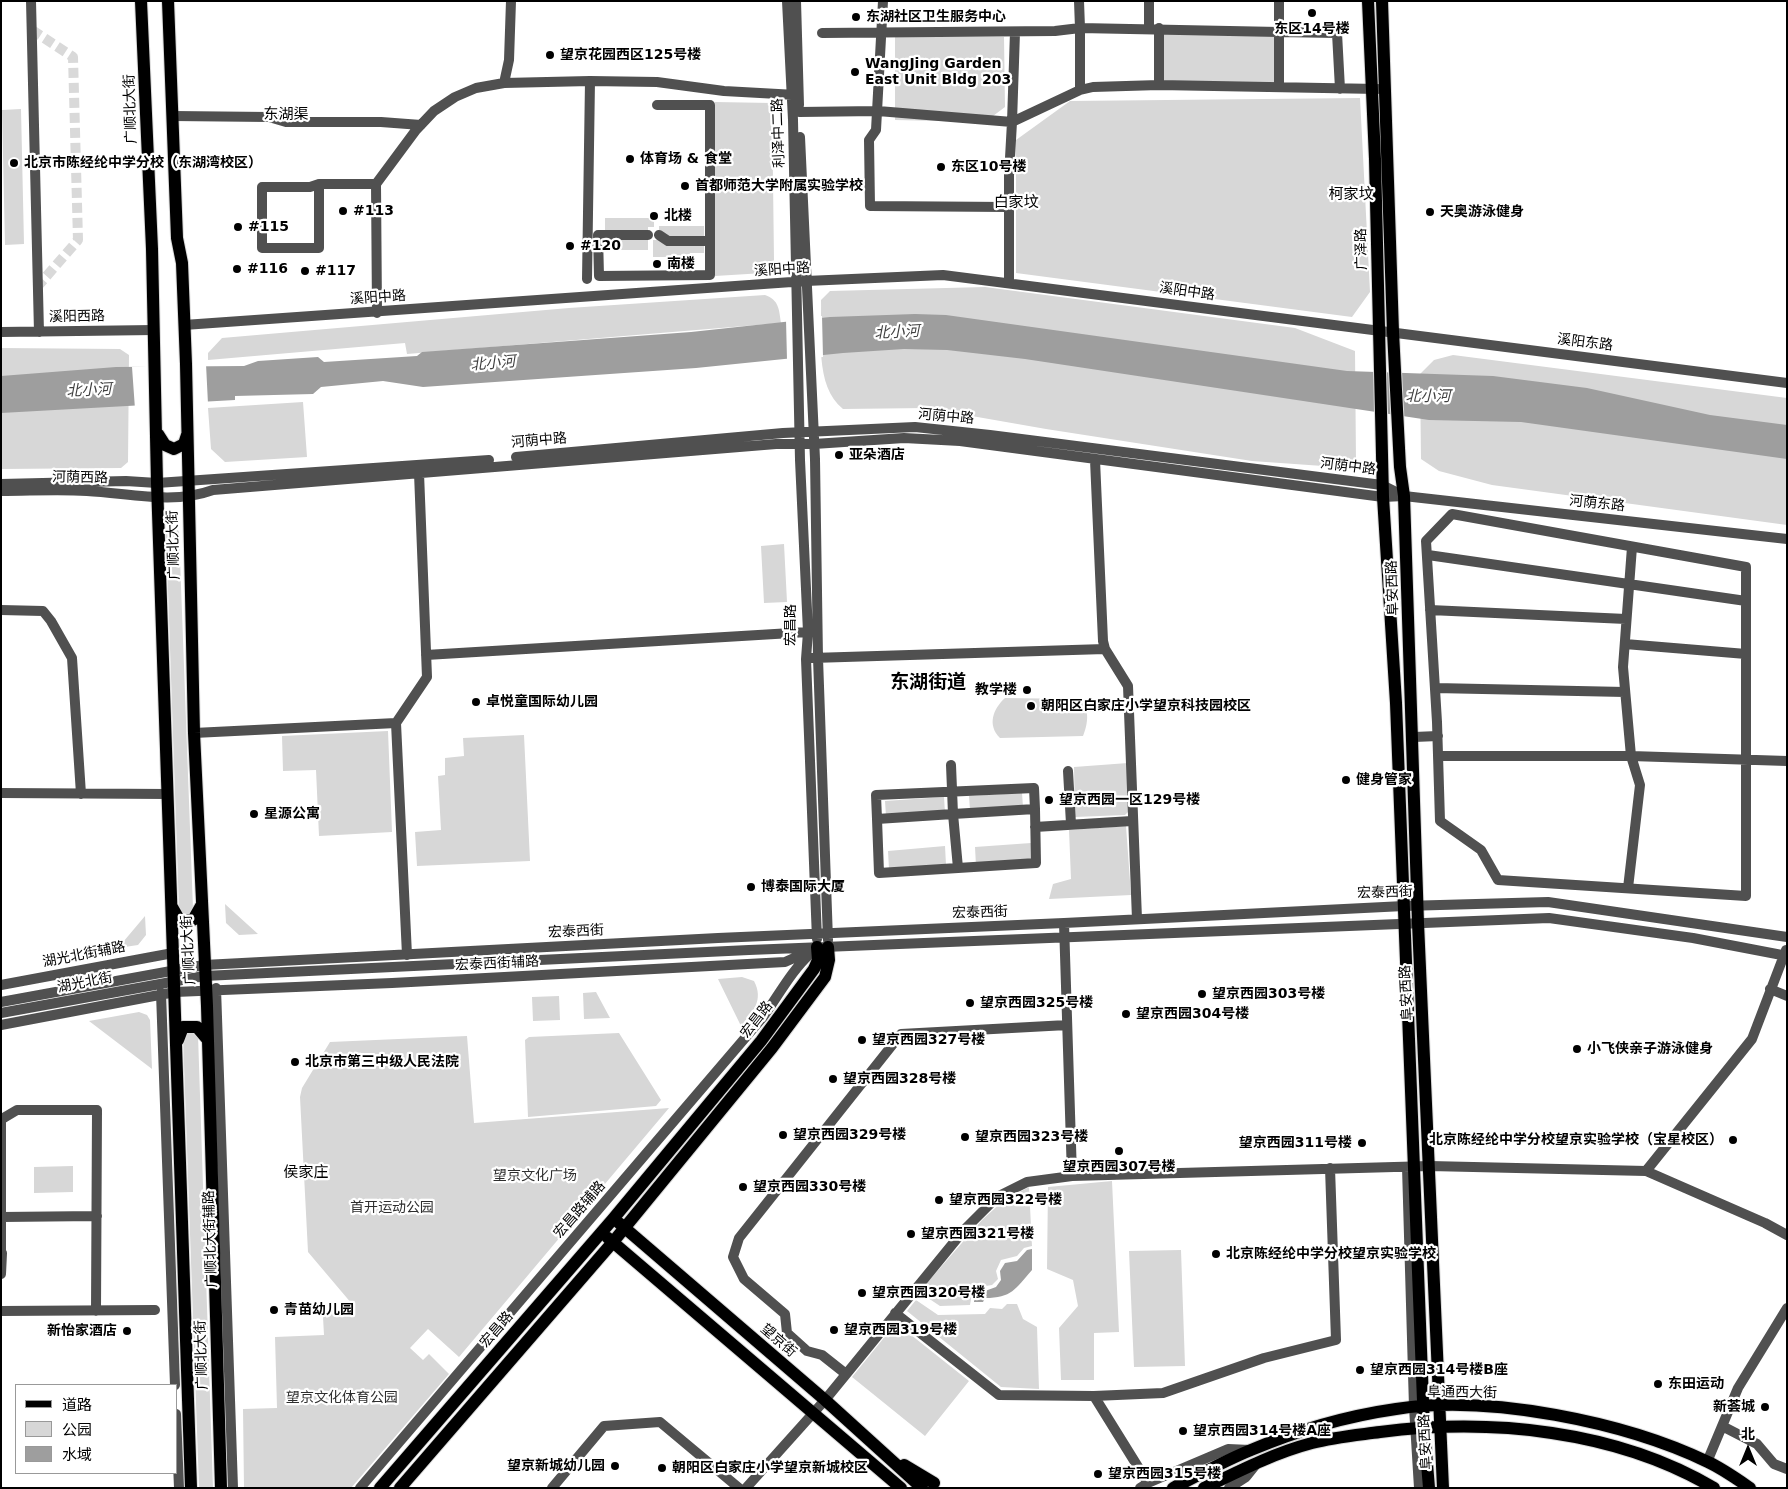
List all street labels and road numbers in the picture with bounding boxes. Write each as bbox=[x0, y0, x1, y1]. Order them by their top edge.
street label: 广顺北大街 bbox=[121, 74, 141, 144]
street label: 利泽中二路 bbox=[769, 98, 789, 168]
street label: 广泽路 bbox=[1353, 228, 1371, 270]
street label: 溪阳中路 bbox=[753, 260, 811, 280]
street label: 溪阳中路 bbox=[1158, 280, 1216, 304]
street label: 溪阳中路 bbox=[349, 288, 407, 308]
street label: 溪阳西路 bbox=[49, 308, 105, 326]
street label: 溪阳东路 bbox=[1556, 331, 1614, 355]
street label: 河荫中路 bbox=[917, 406, 975, 428]
street label: 河荫中路 bbox=[510, 430, 568, 452]
street label: 河荫中路 bbox=[1319, 455, 1377, 479]
street label: 河荫西路 bbox=[52, 469, 108, 487]
street label: 河荫东路 bbox=[1568, 493, 1626, 515]
street label: 广顺北大街 bbox=[164, 510, 184, 580]
street label: 阜安西路 bbox=[1384, 560, 1402, 616]
street label: 宏昌路 bbox=[783, 604, 799, 646]
street label: 宏泰西街 bbox=[1357, 884, 1413, 902]
street label: 宏泰西街 bbox=[952, 904, 1008, 922]
street label: 广顺北大街 bbox=[179, 915, 199, 985]
street label: 宏泰西街 bbox=[548, 922, 604, 942]
street label: 湖光北街辅路 bbox=[41, 939, 127, 971]
street label: 宏泰西街辅路 bbox=[455, 953, 539, 975]
street label: 阜安西路 bbox=[1397, 965, 1417, 1021]
street label: 湖光北街 bbox=[56, 969, 114, 997]
street label: 宏昌路 bbox=[737, 998, 777, 1042]
street label: 宏昌路辅路 bbox=[551, 1178, 609, 1242]
street label: 广顺北大街辅路 bbox=[201, 1190, 221, 1288]
street label: 宏昌路 bbox=[477, 1309, 517, 1351]
street label: 广顺北大街 bbox=[192, 1320, 212, 1390]
street label: 望京街 bbox=[757, 1321, 799, 1361]
street label: 阜通西大街 bbox=[1427, 1384, 1497, 1402]
street label: 阜安西路 bbox=[1416, 1414, 1436, 1470]

